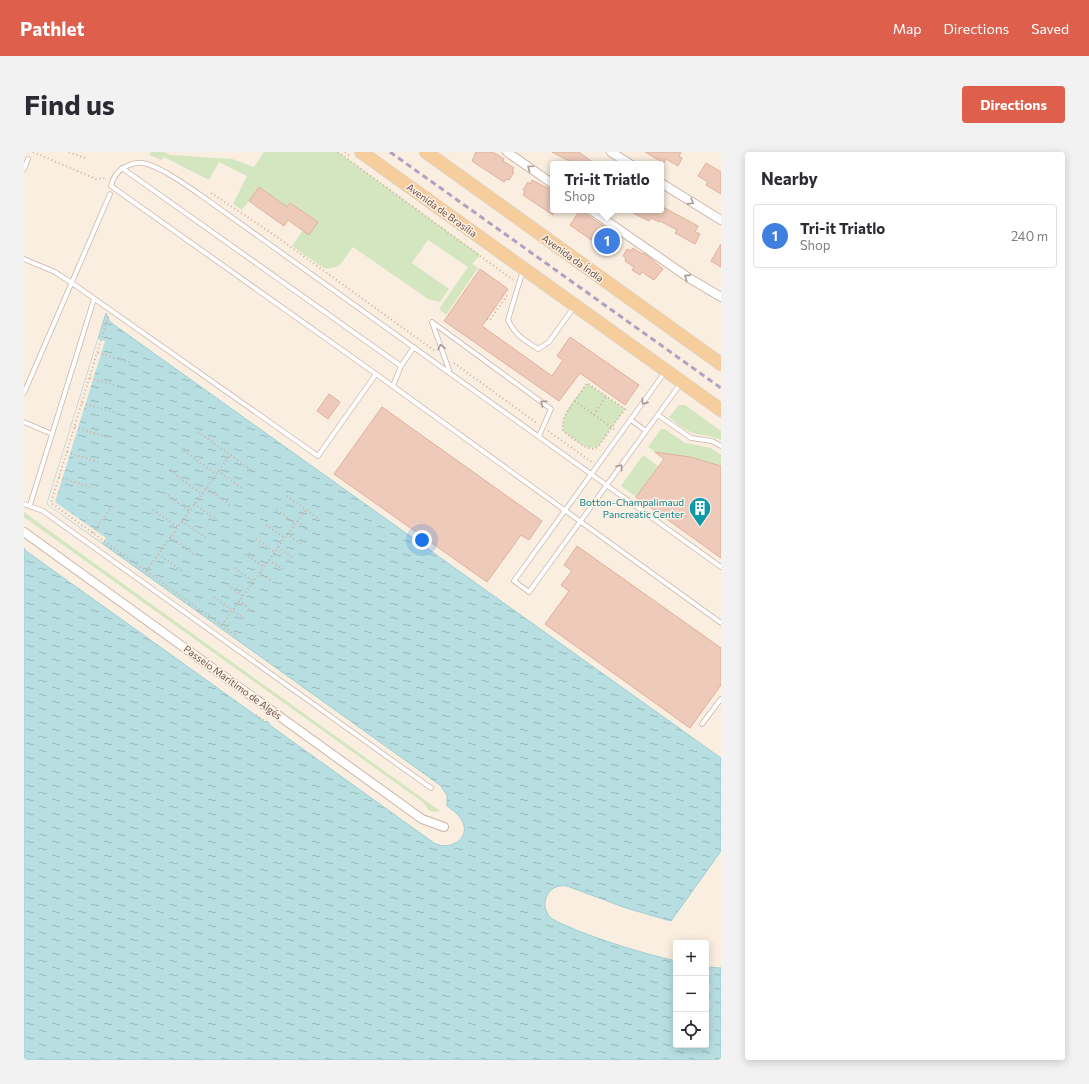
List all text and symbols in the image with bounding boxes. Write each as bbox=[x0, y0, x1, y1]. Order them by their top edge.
text: Pathlet bbox=[20, 17, 85, 40]
text: Map bbox=[893, 20, 922, 37]
text: Directions bbox=[944, 20, 1009, 37]
text: Saved bbox=[1031, 20, 1069, 37]
button: Directions bbox=[962, 86, 1065, 123]
text: Find us bbox=[24, 87, 115, 121]
popup bbox=[550, 161, 664, 213]
one-way arrow bbox=[527, 165, 534, 173]
text: Nearby bbox=[761, 168, 818, 189]
text: Tri-it Triatlo bbox=[564, 170, 650, 188]
street label: Avenida de Brasília bbox=[404, 180, 480, 240]
text: Shop bbox=[564, 188, 595, 204]
one-way arrow bbox=[687, 197, 694, 204]
text: Tri-it Triatlo bbox=[800, 219, 885, 237]
pin: 1 bbox=[594, 226, 620, 256]
text: 1 bbox=[772, 228, 778, 244]
text: 240 m bbox=[1011, 228, 1048, 244]
street label: Avenida da Índia bbox=[540, 232, 606, 284]
text: Shop bbox=[800, 237, 831, 253]
one-way arrow bbox=[685, 275, 692, 282]
one-way arrow bbox=[437, 344, 445, 350]
one-way arrow bbox=[642, 397, 649, 404]
one-way arrow bbox=[540, 401, 547, 408]
one-way arrow bbox=[615, 464, 623, 471]
building icon: Botton-Champalimaud Pancreatic Center bbox=[687, 495, 713, 528]
place label: Botton-Champalimaud Pancreatic Center bbox=[579, 496, 684, 520]
your location bbox=[412, 530, 432, 550]
street label: Passeio Marítimo de Algés bbox=[182, 642, 285, 722]
map controls bbox=[673, 940, 709, 1048]
button: + bbox=[673, 940, 709, 976]
button: − bbox=[673, 976, 709, 1012]
button: locate bbox=[673, 1012, 709, 1048]

